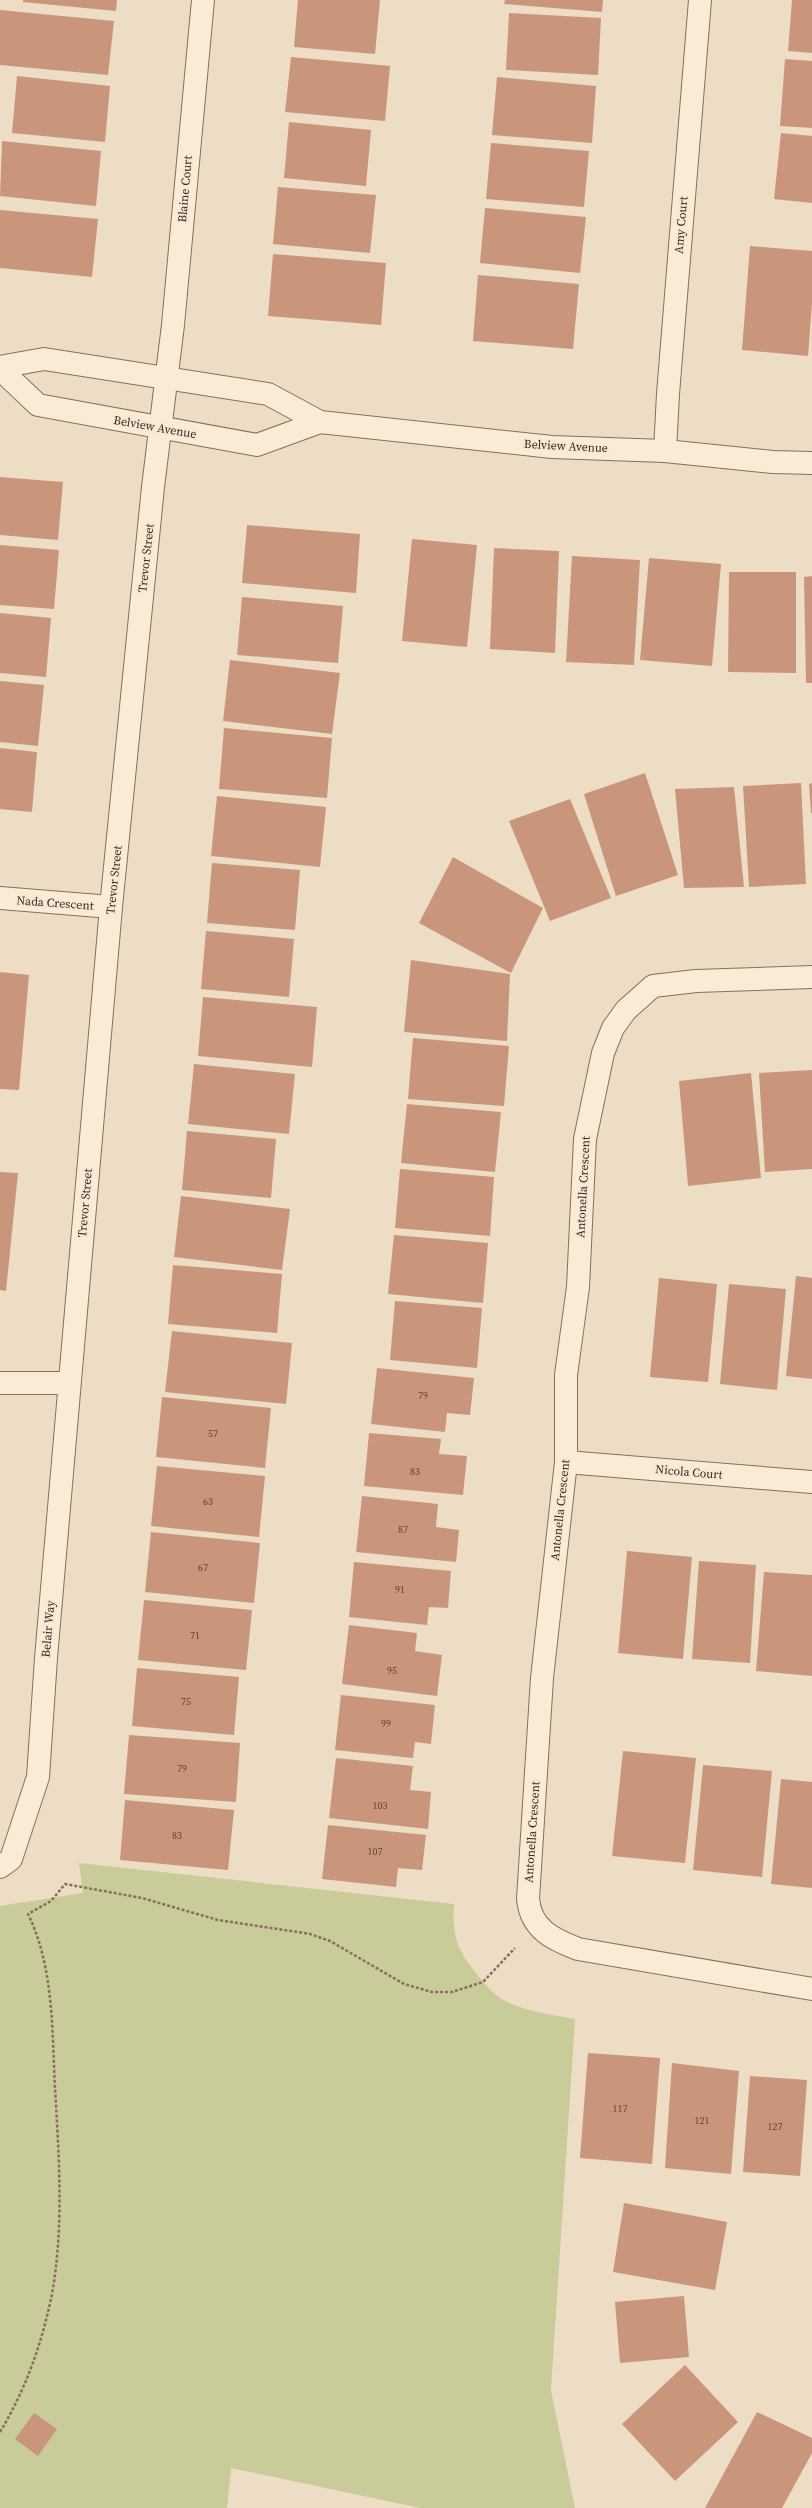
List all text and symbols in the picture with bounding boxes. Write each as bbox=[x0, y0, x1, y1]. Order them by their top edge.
street label: Blaine Court bbox=[174, 155, 196, 223]
street label: Amy Court bbox=[671, 196, 691, 254]
street label: Belview Avenue bbox=[112, 412, 198, 442]
street label: Belview Avenue bbox=[524, 436, 608, 456]
street label: Trevor Street bbox=[134, 523, 158, 593]
street label: Trevor Street bbox=[102, 845, 126, 915]
street label: Nada Crescent bbox=[16, 892, 94, 914]
street label: Antonella Crescent bbox=[572, 1136, 594, 1238]
street label: Trevor Street bbox=[74, 1168, 96, 1238]
house number: 79 bbox=[418, 1389, 428, 1402]
house number: 57 bbox=[208, 1427, 218, 1440]
street label: Antonella Crescent bbox=[547, 1458, 573, 1561]
street label: Nicola Court bbox=[655, 1461, 723, 1483]
house number: 83 bbox=[410, 1465, 420, 1478]
house number: 63 bbox=[203, 1495, 213, 1508]
house number: 87 bbox=[398, 1523, 408, 1536]
house number: 67 bbox=[198, 1561, 208, 1574]
house number: 91 bbox=[395, 1583, 405, 1596]
street label: Belair Way bbox=[38, 1599, 59, 1658]
house number: 71 bbox=[190, 1629, 200, 1642]
house number: 95 bbox=[387, 1664, 397, 1677]
house number: 75 bbox=[181, 1695, 191, 1708]
house number: 99 bbox=[381, 1717, 391, 1730]
house number: 79 bbox=[177, 1762, 187, 1775]
street label: Antonella Crescent bbox=[520, 1781, 544, 1883]
house number: 103 bbox=[373, 1799, 388, 1812]
house number: 83 bbox=[172, 1829, 182, 1842]
house number: 107 bbox=[368, 1845, 383, 1858]
house number: 117 bbox=[613, 2102, 628, 2115]
house number: 121 bbox=[695, 2114, 710, 2127]
house number: 127 bbox=[768, 2120, 783, 2133]

